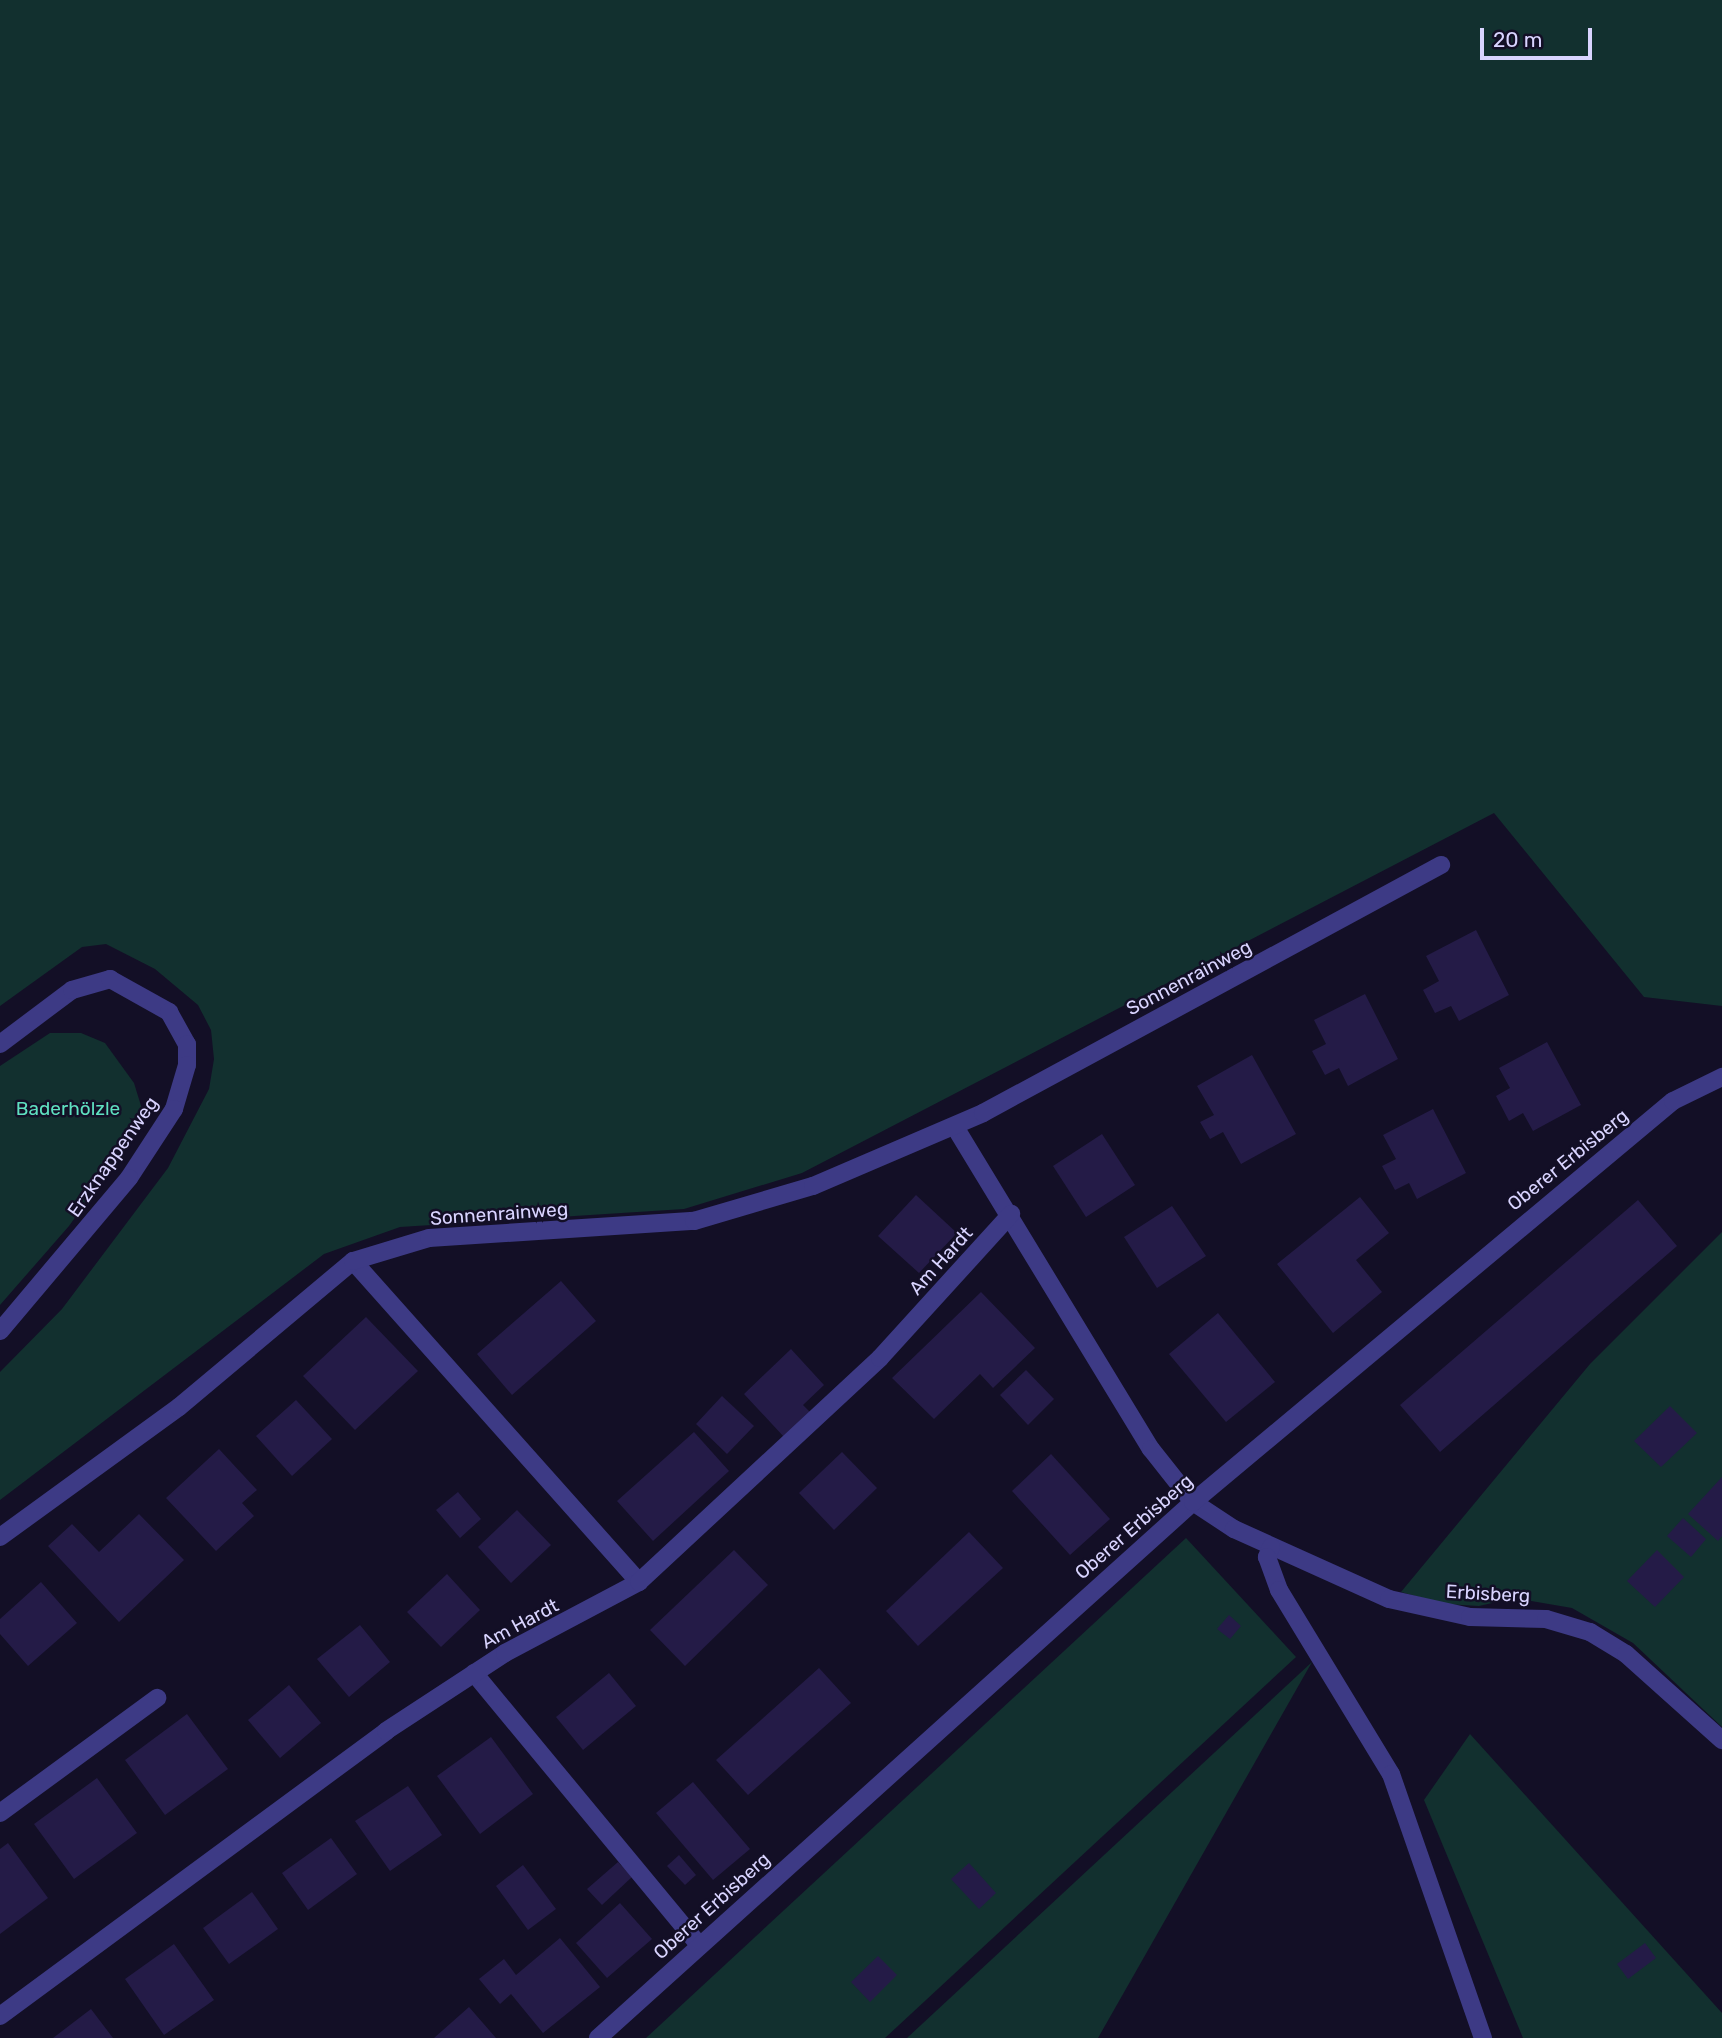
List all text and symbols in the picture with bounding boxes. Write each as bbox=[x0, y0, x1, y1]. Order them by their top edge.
scale bar bbox=[1484, 14, 1596, 58]
text: 20 m bbox=[1493, 27, 1542, 52]
street label: Sonnenrainweg bbox=[1123, 935, 1255, 1021]
street label: Erzknappenweg bbox=[63, 1092, 163, 1222]
park label: Baderhölzle bbox=[16, 1098, 120, 1120]
street label: Oberer Erbisberg bbox=[1503, 1104, 1633, 1216]
street label: Sonnenrainweg bbox=[429, 1198, 569, 1230]
street label: Am Hardt bbox=[904, 1222, 978, 1300]
street label: Oberer Erbisberg bbox=[1070, 1470, 1198, 1584]
street label: Erbisberg bbox=[1445, 1580, 1531, 1608]
street label: Am Hardt bbox=[478, 1594, 562, 1654]
street label: Oberer Erbisberg bbox=[649, 1848, 775, 1964]

